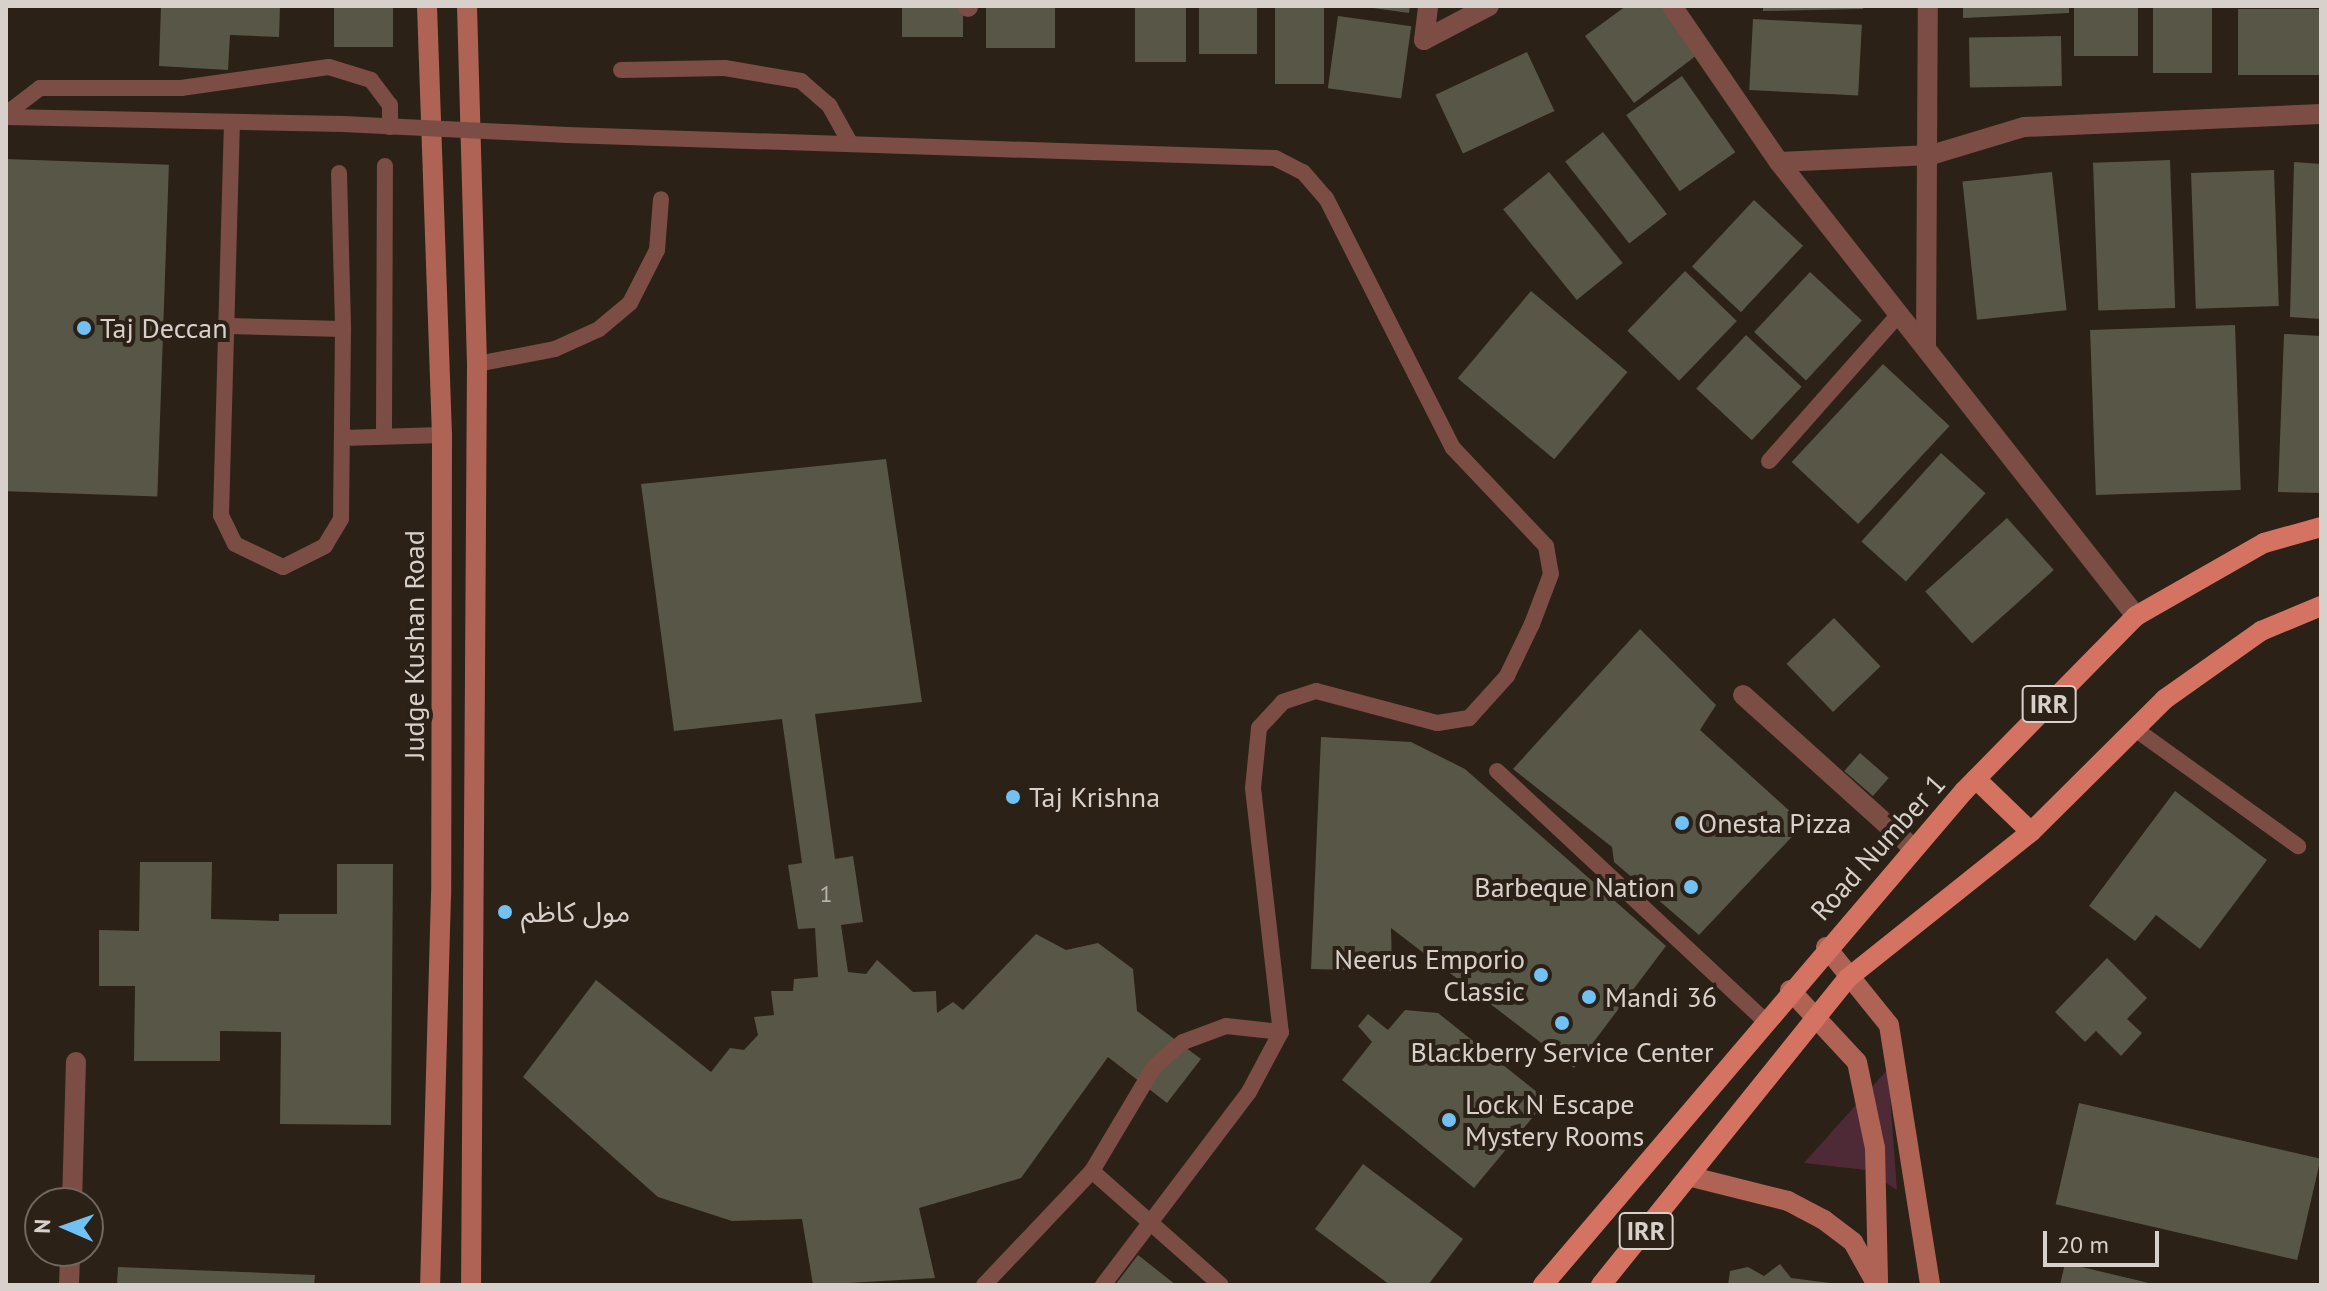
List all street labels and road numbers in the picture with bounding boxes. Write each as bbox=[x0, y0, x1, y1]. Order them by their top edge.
street label: Judge Kushan Road bbox=[397, 530, 431, 760]
road number: IRR bbox=[2021, 682, 2077, 726]
street label: Road Number 1 bbox=[1804, 767, 1952, 927]
road number: IRR bbox=[1618, 1209, 1674, 1253]

